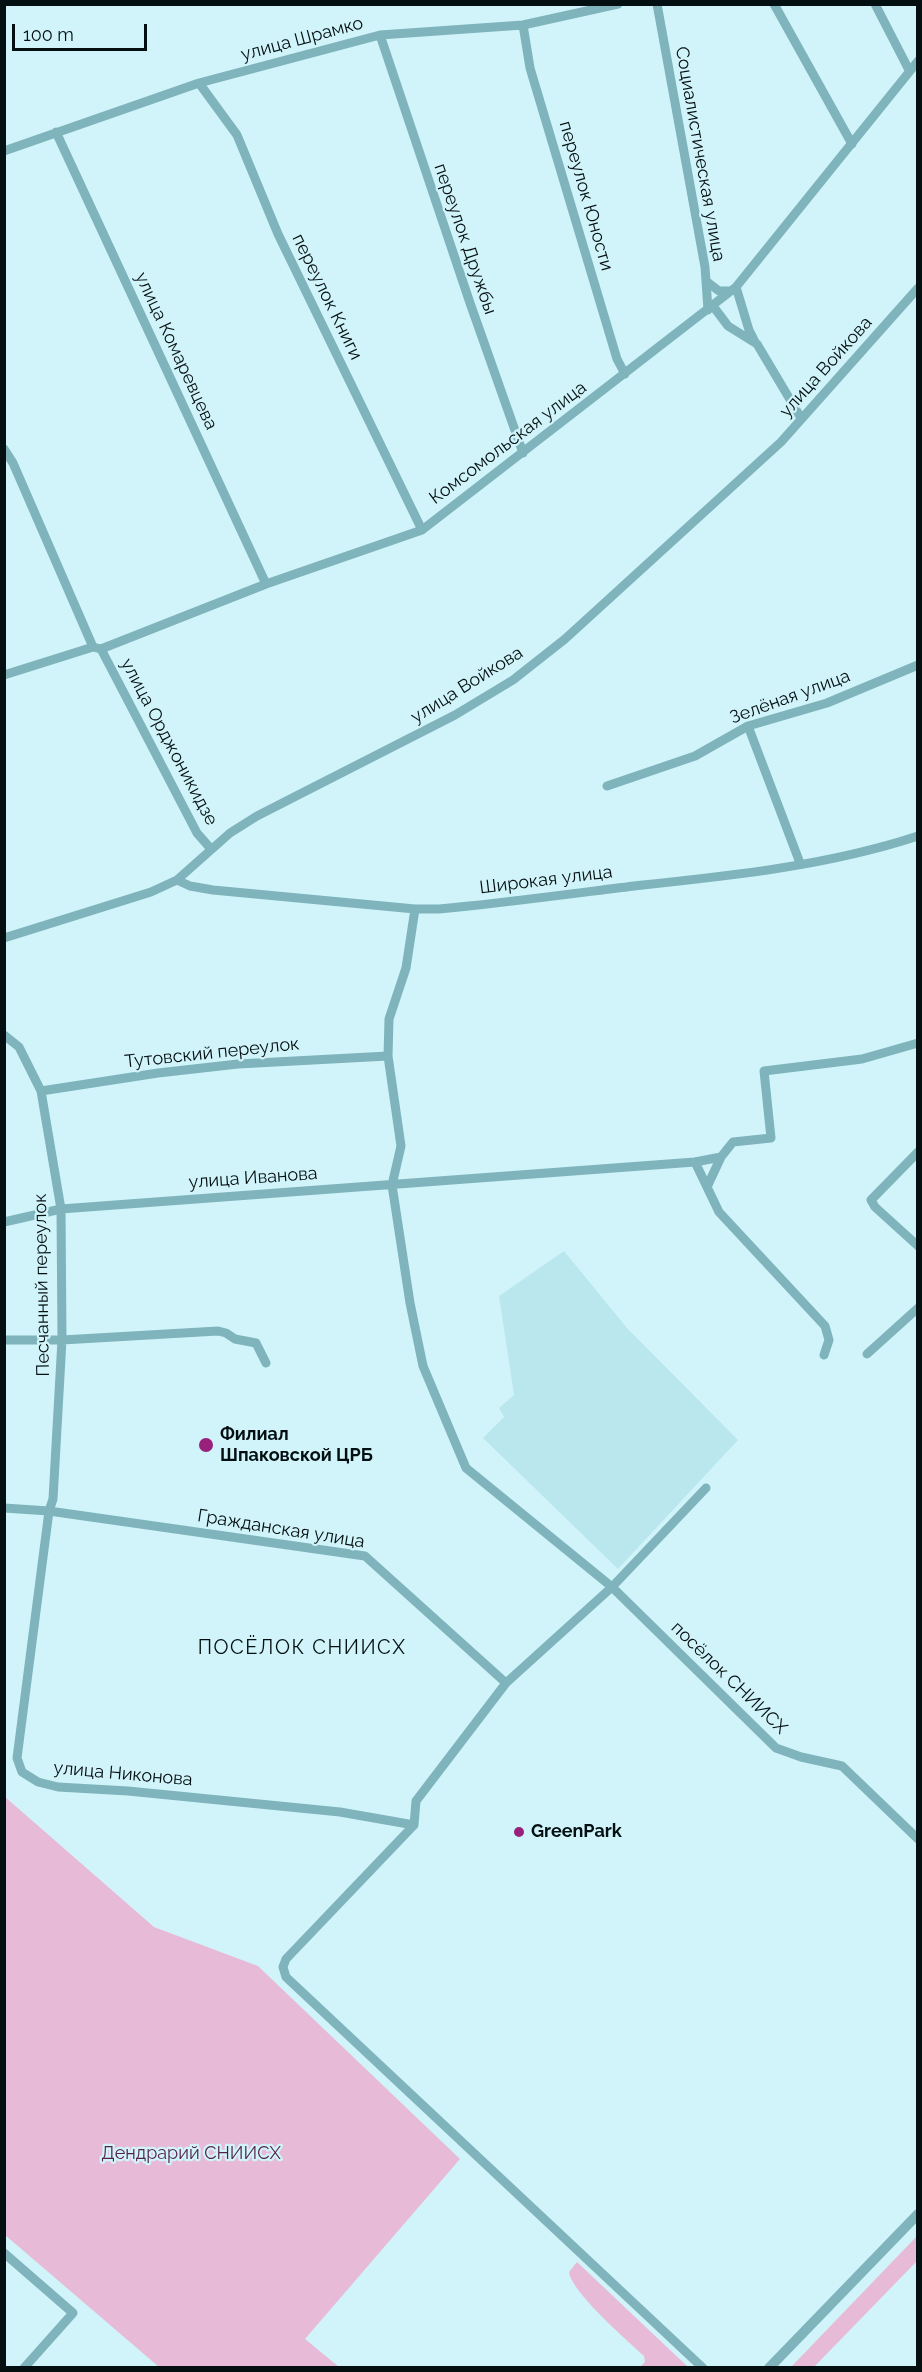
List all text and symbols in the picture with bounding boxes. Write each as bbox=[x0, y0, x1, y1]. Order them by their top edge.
scale bar bbox=[15, 12, 150, 50]
street label: улица Шрамко bbox=[238, 12, 366, 66]
text: 100 m bbox=[23, 24, 74, 45]
street label: Социалистическая улица bbox=[670, 45, 730, 263]
street label: переулок Юности bbox=[554, 119, 618, 273]
street label: переулок Дружбы bbox=[429, 161, 501, 317]
street label: переулок Книги bbox=[287, 231, 367, 363]
street label: улица Комаревцева bbox=[130, 269, 222, 433]
street label: улица Войкова bbox=[775, 312, 877, 422]
street label: Комсомольская улица bbox=[425, 377, 591, 509]
street label: улица Войкова bbox=[407, 642, 527, 728]
street label: улица Орджоникидзе bbox=[116, 655, 222, 829]
street label: Зелёная улица bbox=[727, 665, 853, 729]
street label: Широкая улица bbox=[478, 861, 614, 899]
street label: Тутовский переулок bbox=[124, 1033, 300, 1073]
street label: улица Иванова bbox=[188, 1163, 318, 1193]
street label: Песчанный переулок bbox=[30, 1193, 54, 1377]
place label: Филиал Шпаковской ЦРБ bbox=[220, 1424, 373, 1466]
marker: Филиал Шпаковской ЦРБ bbox=[197, 1436, 215, 1454]
street label: Гражданская улица bbox=[196, 1505, 366, 1553]
street label: посёлок СНИИСХ bbox=[667, 1617, 791, 1739]
district label: ПОСЁЛОК СНИИСХ bbox=[198, 1636, 406, 1660]
street label: улица Никонова bbox=[52, 1757, 194, 1791]
place label: GreenPark bbox=[531, 1821, 622, 1843]
marker: GreenPark bbox=[512, 1825, 526, 1839]
park label: Дендрарий СНИИСХ bbox=[101, 2143, 281, 2165]

